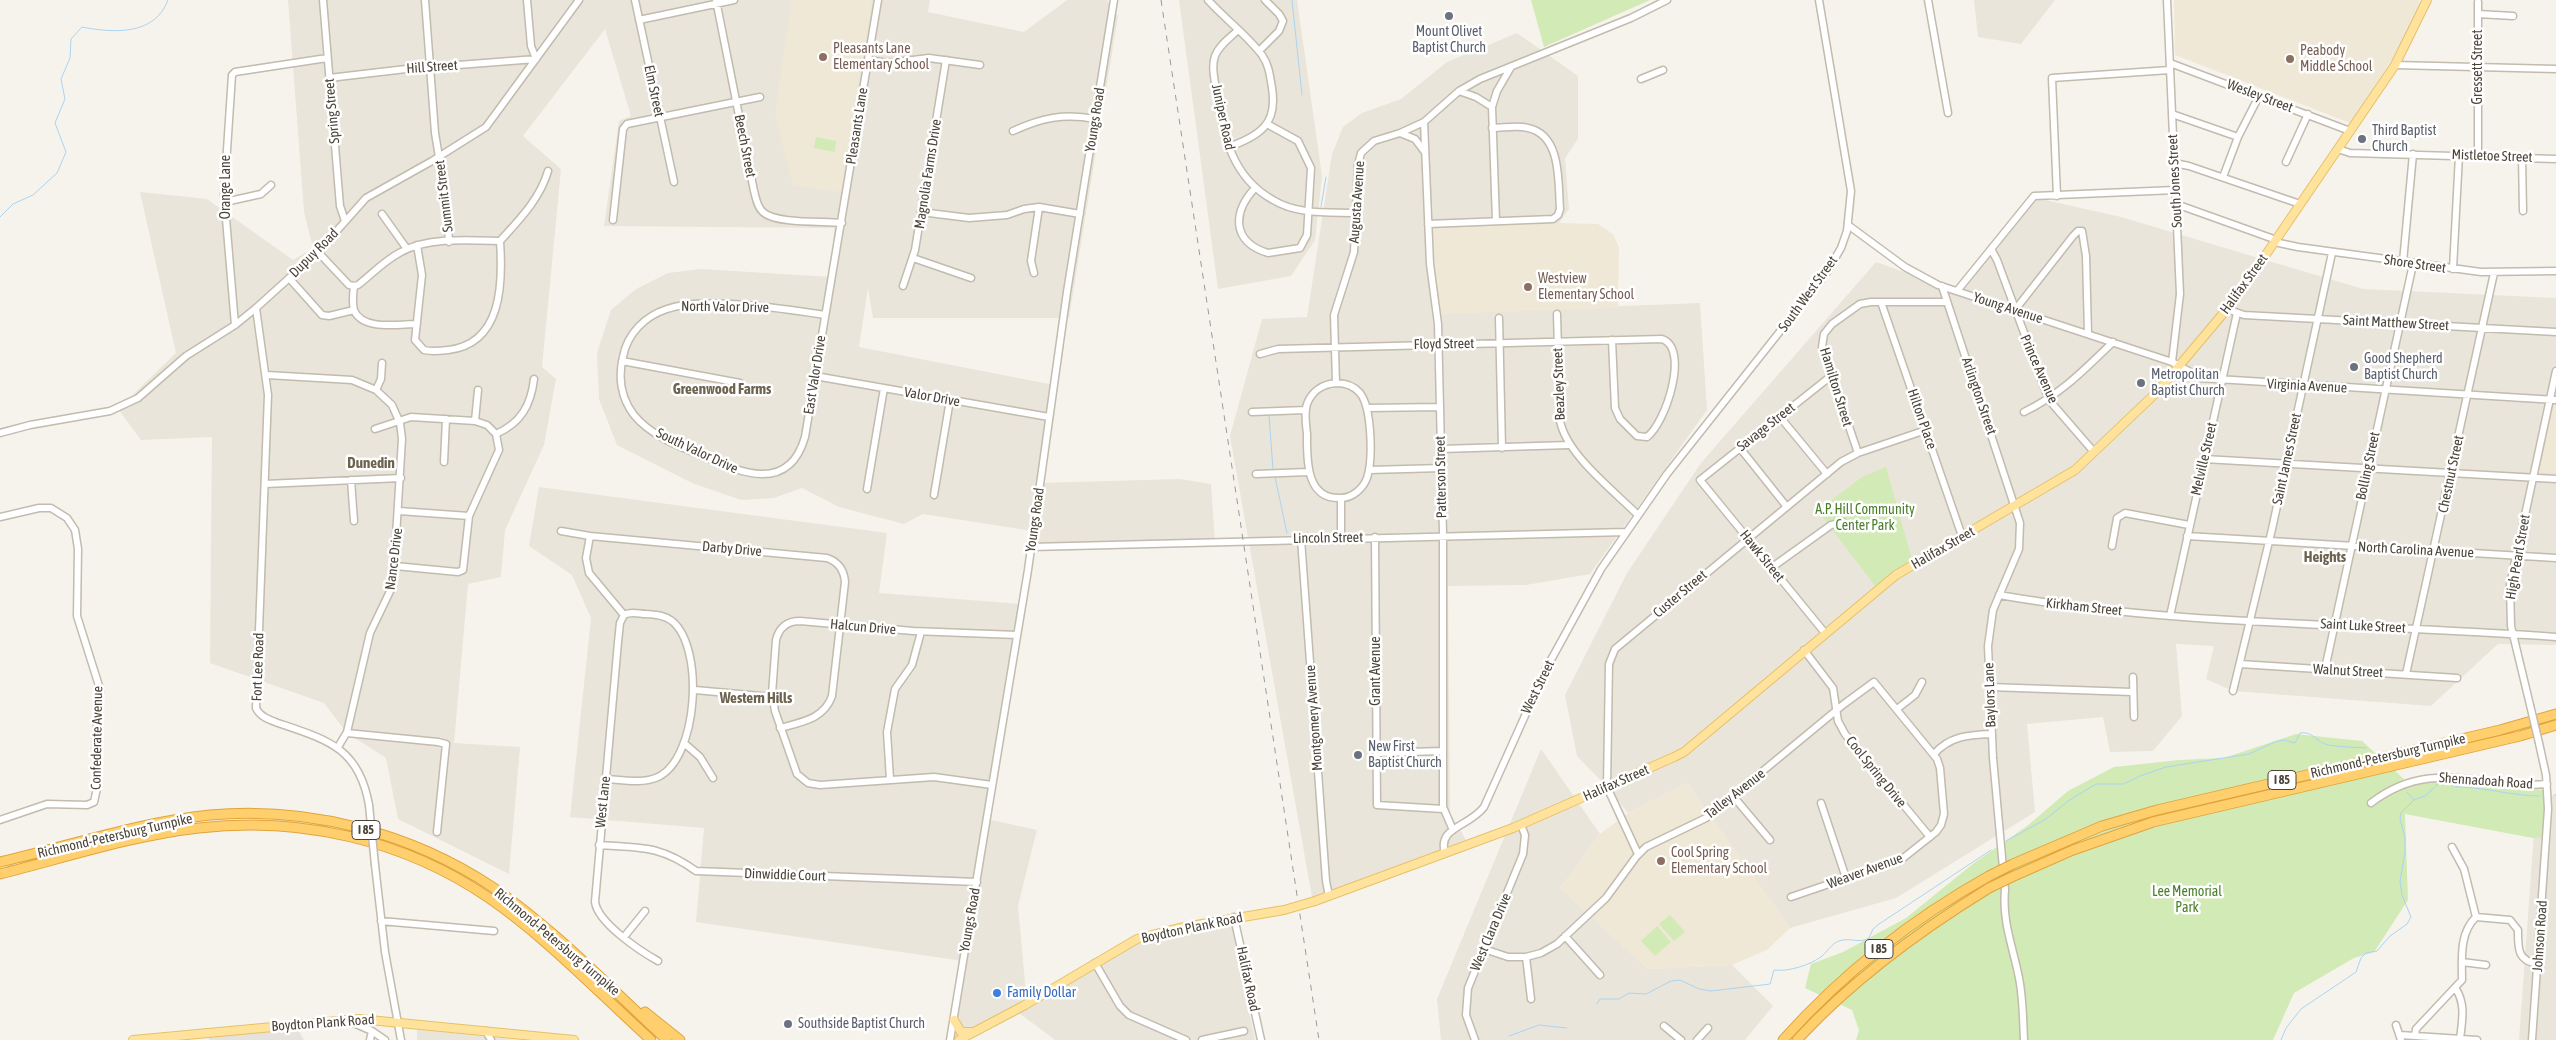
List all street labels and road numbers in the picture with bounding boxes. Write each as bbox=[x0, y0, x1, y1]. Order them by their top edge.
street label: Gressett Street bbox=[2470, 30, 2486, 104]
street label: Hill Street bbox=[406, 57, 458, 77]
street label: Elm Street bbox=[640, 64, 668, 118]
street label: Wesley Street bbox=[2225, 76, 2295, 116]
street label: Spring Street bbox=[321, 78, 343, 144]
street label: Juniper Road bbox=[1208, 82, 1238, 152]
street label: Pleasants Lane bbox=[843, 86, 871, 166]
street label: Youngs Road bbox=[1082, 87, 1108, 153]
street label: Beech Street bbox=[731, 113, 759, 179]
street label: Magnolia Farms Drive bbox=[911, 118, 945, 230]
street label: South Jones Street bbox=[2164, 134, 2186, 228]
street label: Mistletoe Street bbox=[2451, 146, 2533, 166]
street label: Orange Lane bbox=[218, 155, 234, 219]
street label: Summit Street bbox=[431, 159, 457, 233]
street label: Augusta Avenue bbox=[1346, 160, 1368, 244]
street label: Dupuy Road bbox=[286, 225, 342, 281]
street label: Halifax Street bbox=[2217, 251, 2271, 317]
street label: Shore Street bbox=[2383, 251, 2447, 277]
street label: South West Street bbox=[1775, 253, 1841, 335]
street label: Young Avenue bbox=[1971, 289, 2045, 327]
street label: North Valor Drive bbox=[681, 298, 769, 316]
street label: Saint Matthew Street bbox=[2342, 312, 2450, 334]
street label: Prince Avenue bbox=[2016, 332, 2062, 406]
street label: East Valor Drive bbox=[800, 334, 830, 416]
street label: Floyd Street bbox=[1414, 335, 1474, 353]
street label: Hamilton Street bbox=[1816, 346, 1856, 428]
street label: Beazley Street bbox=[1549, 347, 1569, 421]
street label: Arlington Street bbox=[1958, 355, 2000, 437]
street label: Virginia Avenue bbox=[2267, 376, 2347, 396]
street label: Valor Drive bbox=[903, 384, 961, 410]
street label: Hilton Place bbox=[1904, 387, 1940, 451]
street label: Savage Street bbox=[1734, 399, 1798, 455]
street label: Saint James Street bbox=[2269, 412, 2305, 506]
street label: Melville Street bbox=[2187, 421, 2221, 497]
street label: South Valor Drive bbox=[653, 425, 741, 477]
street label: Bolling Street bbox=[2353, 430, 2383, 502]
street label: Chestnut Street bbox=[2435, 434, 2467, 514]
street label: Patterson Street bbox=[1432, 436, 1450, 518]
street label: Youngs Road bbox=[1022, 487, 1048, 553]
street label: High Pearl Street bbox=[2502, 513, 2534, 601]
street label: Halifax Street bbox=[1908, 523, 1978, 573]
street label: Nance Drive bbox=[382, 527, 406, 591]
street label: Hawk Street bbox=[1736, 527, 1788, 585]
street label: Lincoln Street bbox=[1293, 529, 1363, 547]
street label: Darby Drive bbox=[701, 538, 763, 560]
street label: North Carolina Avenue bbox=[2358, 539, 2474, 561]
street label: Custer Street bbox=[1650, 567, 1710, 621]
street label: Kirkham Street bbox=[2045, 595, 2123, 619]
street label: Saint Luke Street bbox=[2320, 615, 2406, 637]
street label: Halcun Drive bbox=[829, 616, 897, 638]
street label: Fort Lee Road bbox=[248, 632, 268, 702]
street label: Grant Avenue bbox=[1368, 636, 1384, 706]
street label: West Street bbox=[1518, 657, 1558, 717]
street label: Walnut Street bbox=[2313, 661, 2383, 681]
street label: Baylors Lane bbox=[1980, 662, 2000, 728]
street label: Montgomery Avenue bbox=[1302, 664, 1326, 772]
street label: Confederate Avenue bbox=[88, 686, 106, 790]
street label: Richmond-Petersburg Turnpike bbox=[2309, 730, 2467, 782]
street label: Cool Spring Drive bbox=[1842, 733, 1910, 811]
street label: Halifax Street bbox=[1581, 761, 1651, 805]
street label: Talley Avenue bbox=[1702, 765, 1768, 823]
street label: Shennadoah Road bbox=[2438, 769, 2534, 793]
road number: I 85 bbox=[2268, 770, 2296, 790]
street label: West Lane bbox=[592, 775, 614, 829]
street label: Richmond-Petersburg Turnpike bbox=[36, 810, 194, 862]
road number: I 85 bbox=[352, 820, 380, 840]
street label: Weaver Avenue bbox=[1825, 850, 1905, 892]
street label: Dinwiddie Court bbox=[744, 865, 826, 885]
street label: Richmond-Petersburg Turnpike bbox=[491, 885, 623, 999]
street label: Youngs Road bbox=[956, 886, 984, 954]
street label: West Clara Drive bbox=[1467, 891, 1515, 973]
street label: Johnson Road bbox=[2529, 900, 2551, 972]
street label: Boydton Plank Road bbox=[1140, 909, 1244, 947]
road number: I 85 bbox=[1865, 940, 1893, 959]
street label: Halifax Road bbox=[1233, 945, 1263, 1013]
street label: Boydton Plank Road bbox=[271, 1011, 375, 1035]

